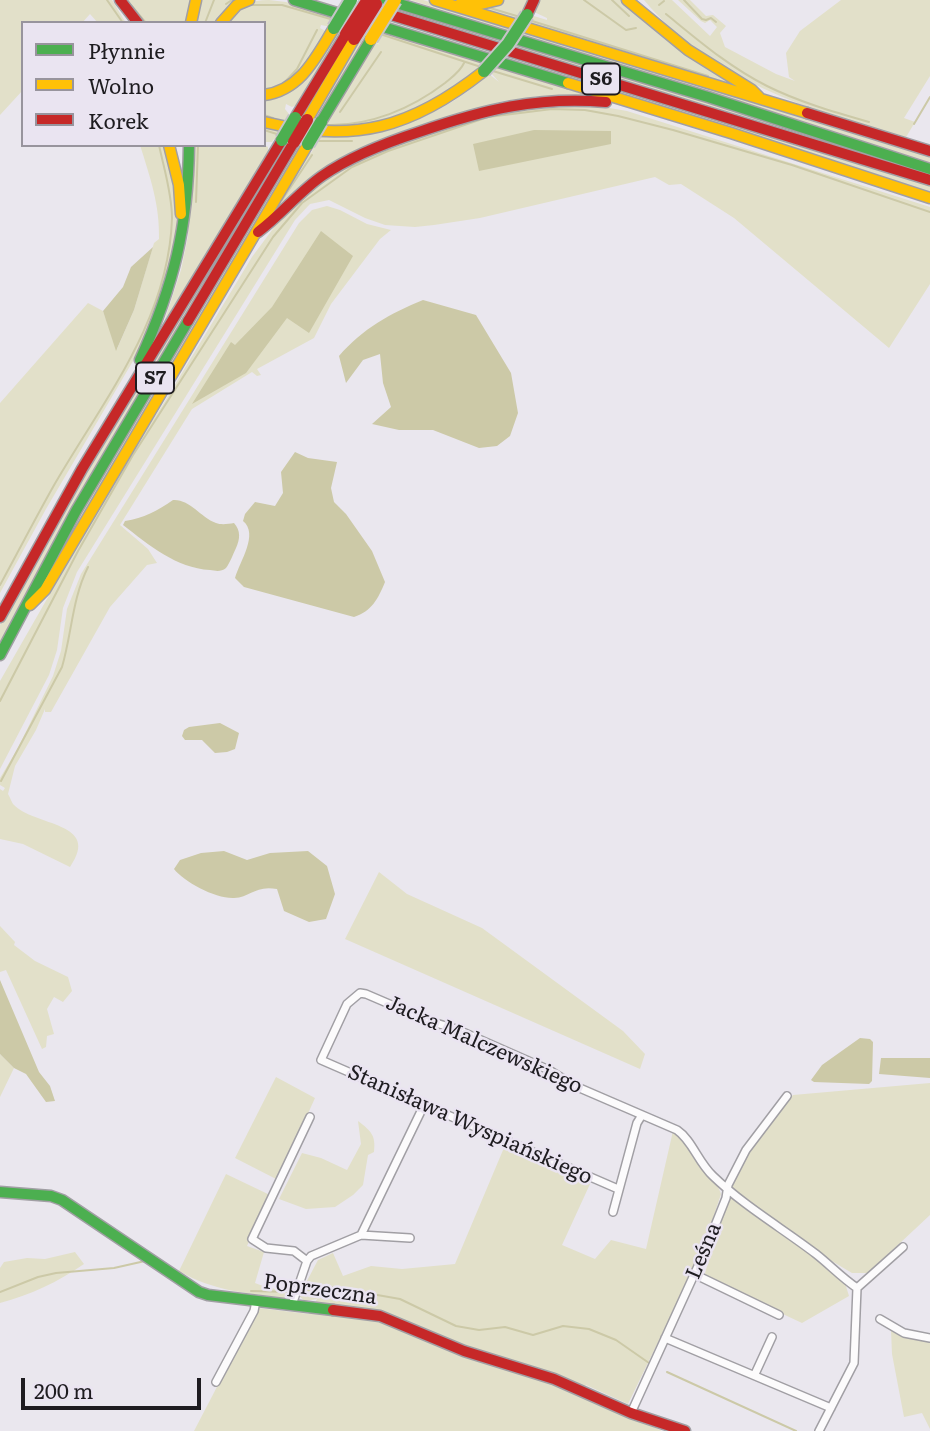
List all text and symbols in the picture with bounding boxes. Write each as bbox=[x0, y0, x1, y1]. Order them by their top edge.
legend bbox=[21, 21, 266, 147]
text: Płynnie bbox=[88, 34, 165, 65]
road number: S6 bbox=[582, 64, 620, 94]
text: Wolno bbox=[88, 69, 154, 100]
text: Korek bbox=[88, 104, 149, 135]
road number: S7 bbox=[136, 362, 174, 394]
street label: Jacka Malczewskiego bbox=[382, 990, 586, 1100]
street label: Stanisława Wyspiańskiego bbox=[344, 1060, 596, 1190]
street label: Leśna bbox=[681, 1219, 727, 1283]
street label: Poprzeczna bbox=[262, 1270, 378, 1310]
scale bar bbox=[24, 1364, 205, 1408]
text: 200 m bbox=[34, 1374, 94, 1405]

